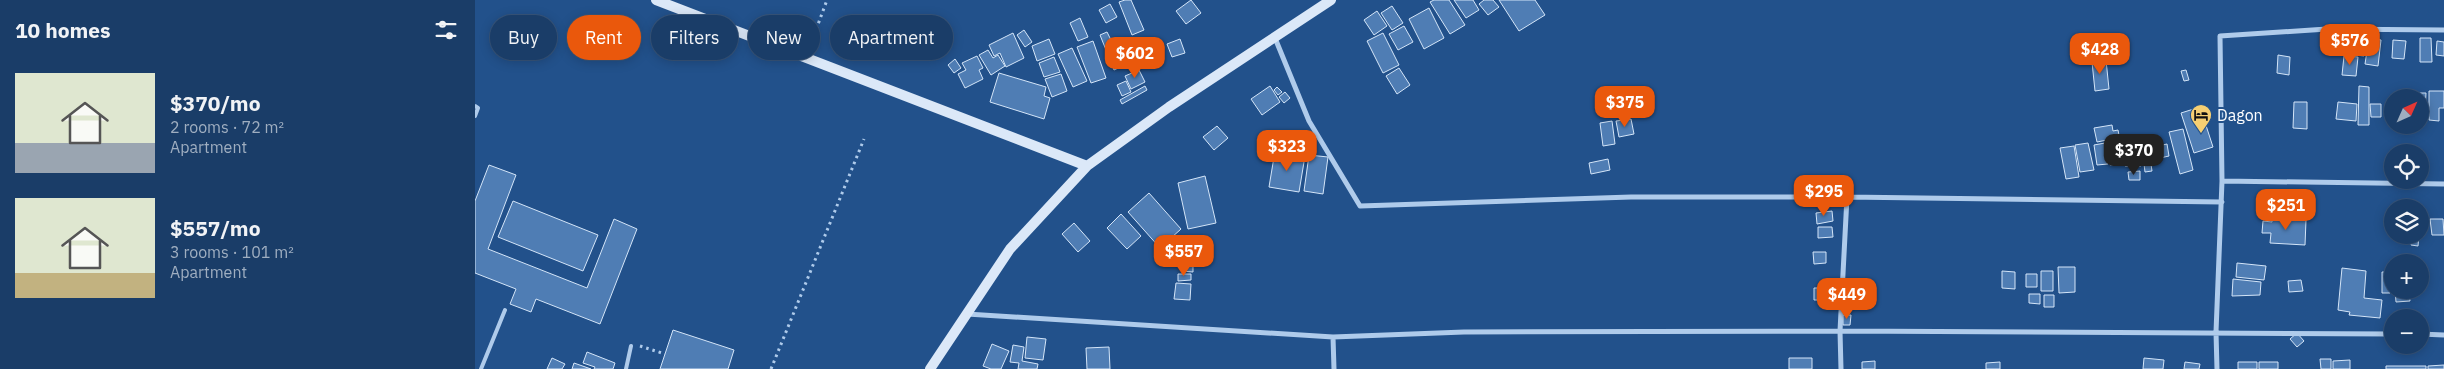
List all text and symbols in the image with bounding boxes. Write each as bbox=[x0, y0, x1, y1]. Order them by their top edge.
chip: Buy bbox=[490, 15, 557, 60]
chip: Rent bbox=[567, 15, 641, 60]
chip: Filters bbox=[651, 15, 738, 60]
chip: New bbox=[748, 15, 820, 60]
chip: Apartment bbox=[830, 15, 953, 60]
text: 10 homes bbox=[15, 16, 111, 44]
icon: filters bbox=[432, 16, 460, 44]
pin: $576 bbox=[2320, 23, 2380, 66]
text: $576 bbox=[2331, 30, 2369, 50]
pin: $428 bbox=[2070, 32, 2130, 75]
pin: $602 bbox=[1105, 36, 1165, 79]
text: $428 bbox=[2081, 39, 2119, 59]
text: $602 bbox=[1116, 43, 1154, 63]
pin: $375 bbox=[1595, 86, 1655, 128]
text: $370/mo bbox=[170, 89, 261, 117]
north arrow bbox=[2384, 89, 2429, 134]
map controls bbox=[2384, 89, 2429, 354]
text: $375 bbox=[1606, 92, 1644, 112]
icon: home bbox=[55, 93, 115, 153]
hotel icon: Dagon bbox=[2189, 103, 2213, 134]
place label: Dagon bbox=[2217, 105, 2263, 125]
text: 2 rooms · 72 m² bbox=[170, 117, 284, 137]
pin: $323 bbox=[1257, 130, 1317, 172]
pin: $370 bbox=[2104, 134, 2164, 176]
text: $323 bbox=[1268, 136, 1306, 156]
text: Apartment bbox=[170, 137, 247, 157]
text: $370 bbox=[2115, 140, 2153, 160]
button: locate bbox=[2384, 144, 2429, 189]
pin: $295 bbox=[1794, 174, 1854, 217]
text: $295 bbox=[1805, 181, 1843, 201]
pin: $251 bbox=[2256, 188, 2316, 231]
text: $251 bbox=[2267, 195, 2305, 215]
button: layers bbox=[2384, 199, 2429, 244]
text: $557/mo bbox=[170, 214, 261, 242]
icon: home bbox=[55, 218, 115, 278]
pin: $557 bbox=[1154, 234, 1214, 277]
text: $557 bbox=[1165, 241, 1203, 261]
text: 3 rooms · 101 m² bbox=[170, 242, 294, 262]
button: + bbox=[2384, 254, 2429, 299]
text: Apartment bbox=[170, 262, 247, 282]
pin: $449 bbox=[1817, 278, 1877, 320]
text: $449 bbox=[1828, 284, 1866, 304]
button: − bbox=[2384, 309, 2429, 354]

